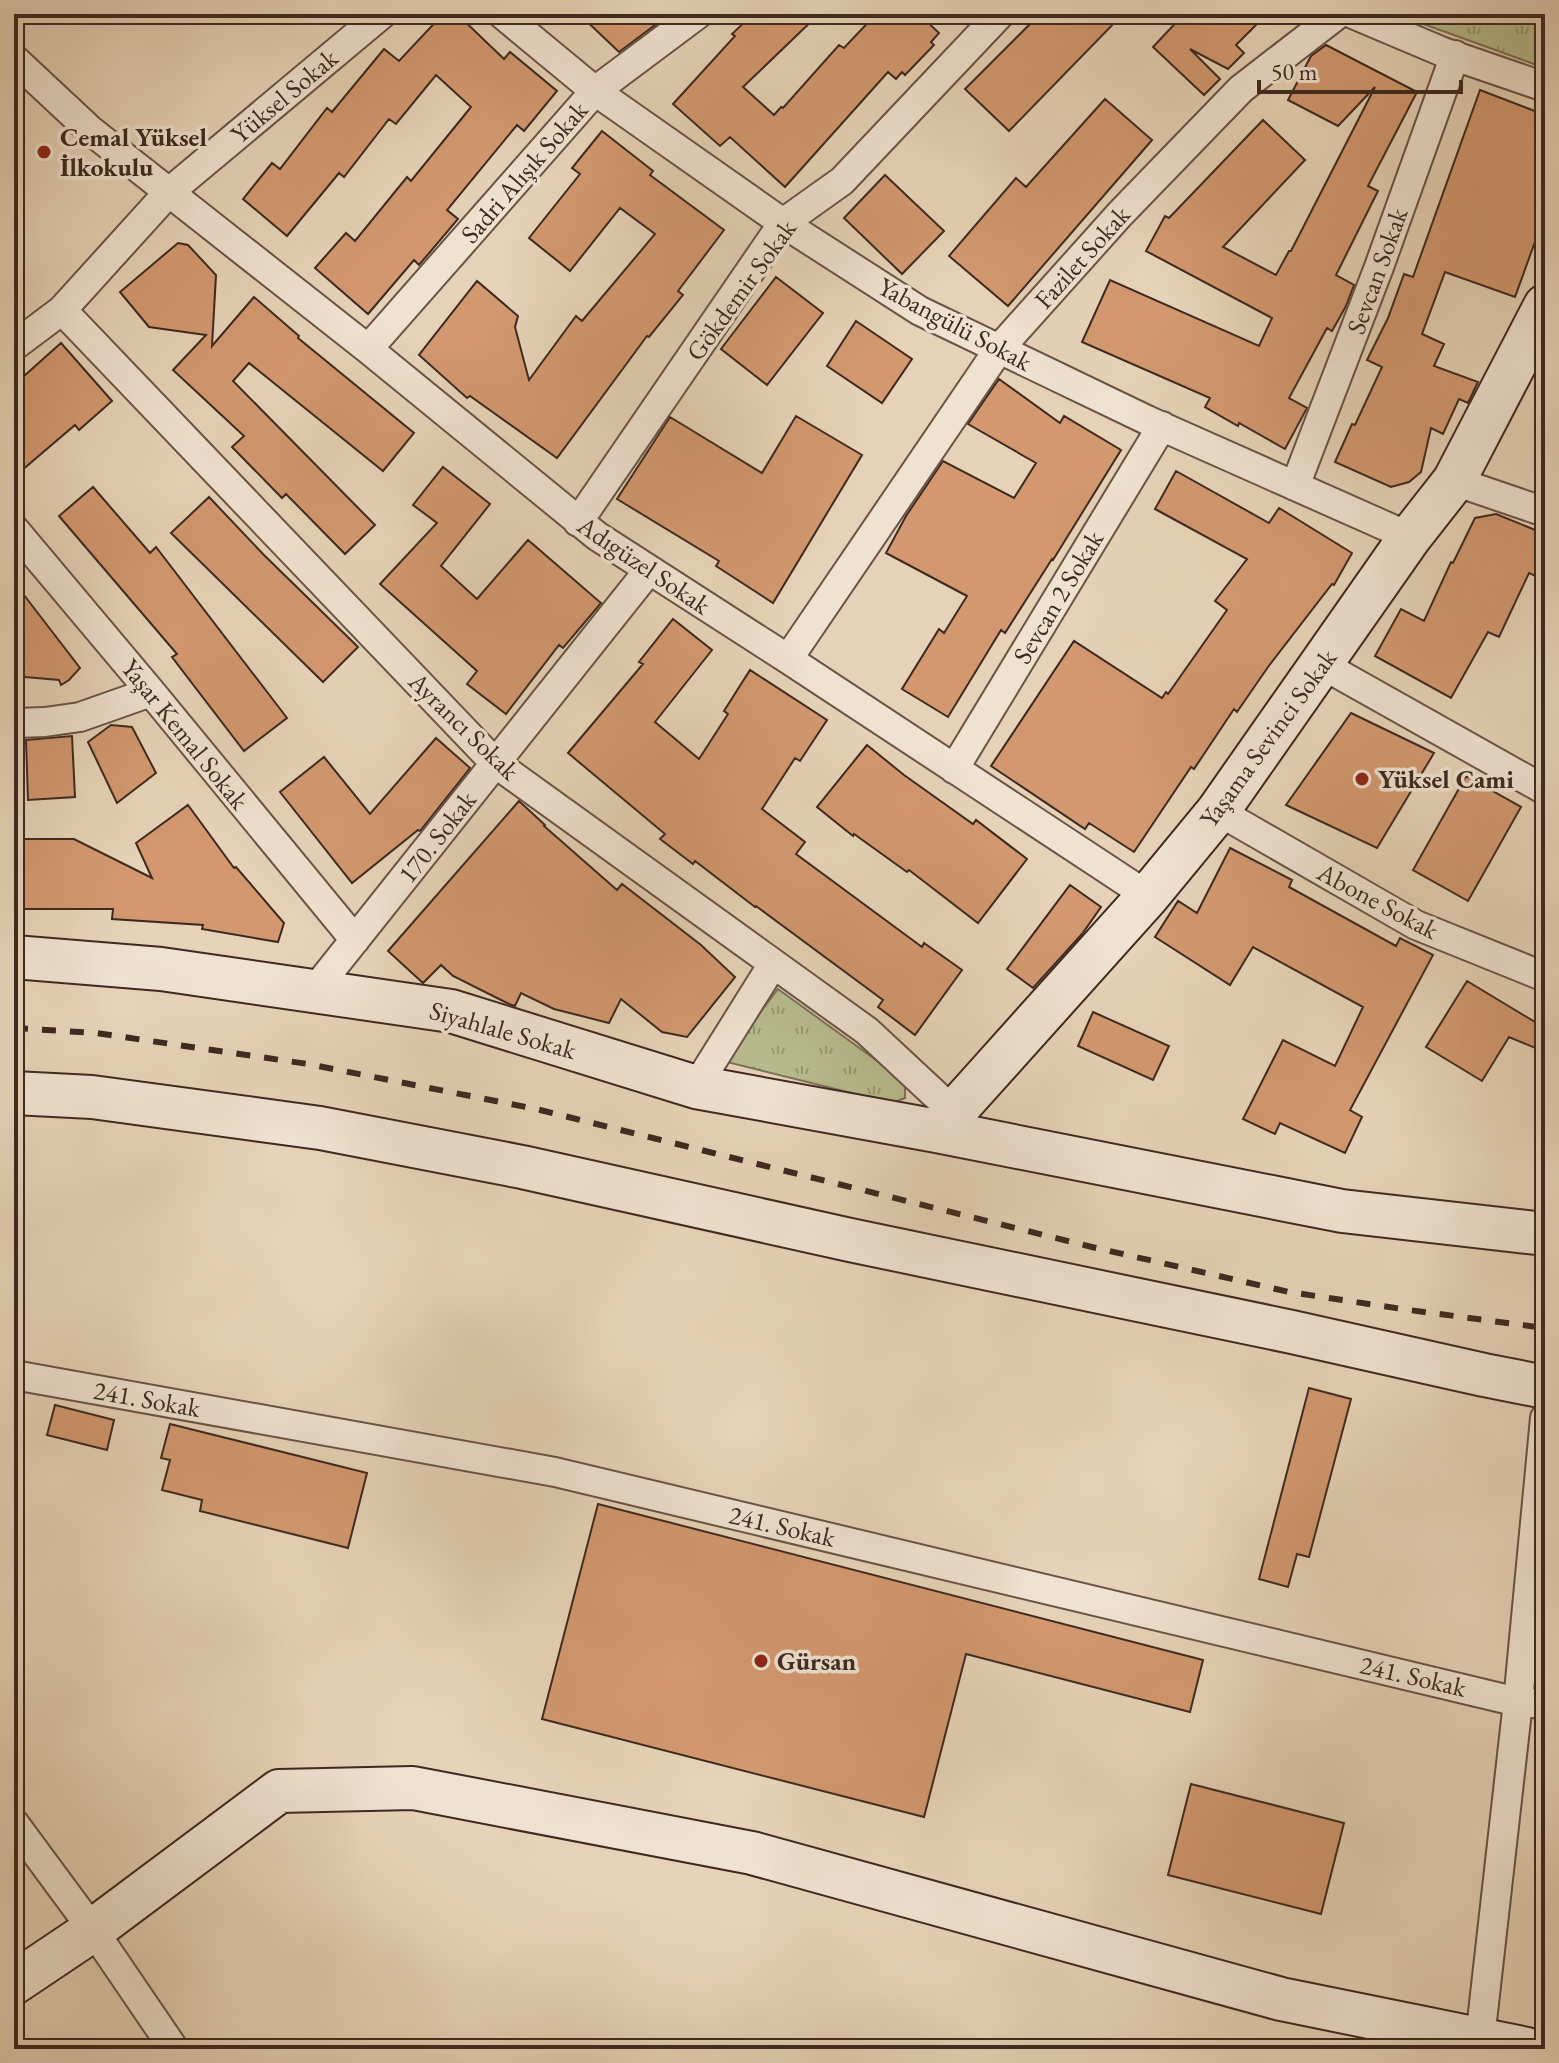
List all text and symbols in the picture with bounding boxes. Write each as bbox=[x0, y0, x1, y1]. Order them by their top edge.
street label: Yüksel Sokak bbox=[223, 41, 345, 151]
scale bar bbox=[1259, 44, 1461, 94]
text: 50 m bbox=[1271, 56, 1318, 87]
street label: Sadri Alışık Sokak bbox=[453, 93, 596, 250]
place label: Cemal Yüksel İlkokulu bbox=[60, 120, 207, 184]
marker: Cemal Yüksel İlkokulu bbox=[35, 143, 53, 161]
street label: Fazilet Sokak bbox=[1027, 198, 1138, 316]
street label: Sevcan Sokak bbox=[1338, 203, 1416, 339]
street label: Gökdemir Sokak bbox=[678, 212, 804, 367]
street label: Yabangülü Sokak bbox=[872, 269, 1038, 379]
street label: Adıgüzel Sokak bbox=[570, 507, 718, 622]
street label: Sevcan 2 Sokak bbox=[1005, 523, 1111, 670]
street label: Yaşama Sevinci Sokak bbox=[1192, 641, 1345, 834]
street label: Yaşar Kemal Sokak bbox=[114, 652, 257, 817]
street label: Ayrancı Sokak bbox=[401, 664, 527, 788]
place label: Yüksel Cami bbox=[1378, 762, 1514, 796]
marker: Yüksel Cami bbox=[1353, 770, 1371, 788]
street label: 170. Sokak bbox=[390, 783, 484, 890]
street label: Abone Sokak bbox=[1311, 854, 1445, 948]
street label: Siyahlale Sokak bbox=[426, 993, 581, 1067]
street label: 241. Sokak bbox=[91, 1373, 204, 1425]
street label: 241. Sokak bbox=[726, 1497, 839, 1555]
place label: Gürsan bbox=[777, 1644, 857, 1678]
street label: 241. Sokak bbox=[1357, 1647, 1470, 1705]
marker: Gürsan bbox=[752, 1652, 770, 1670]

